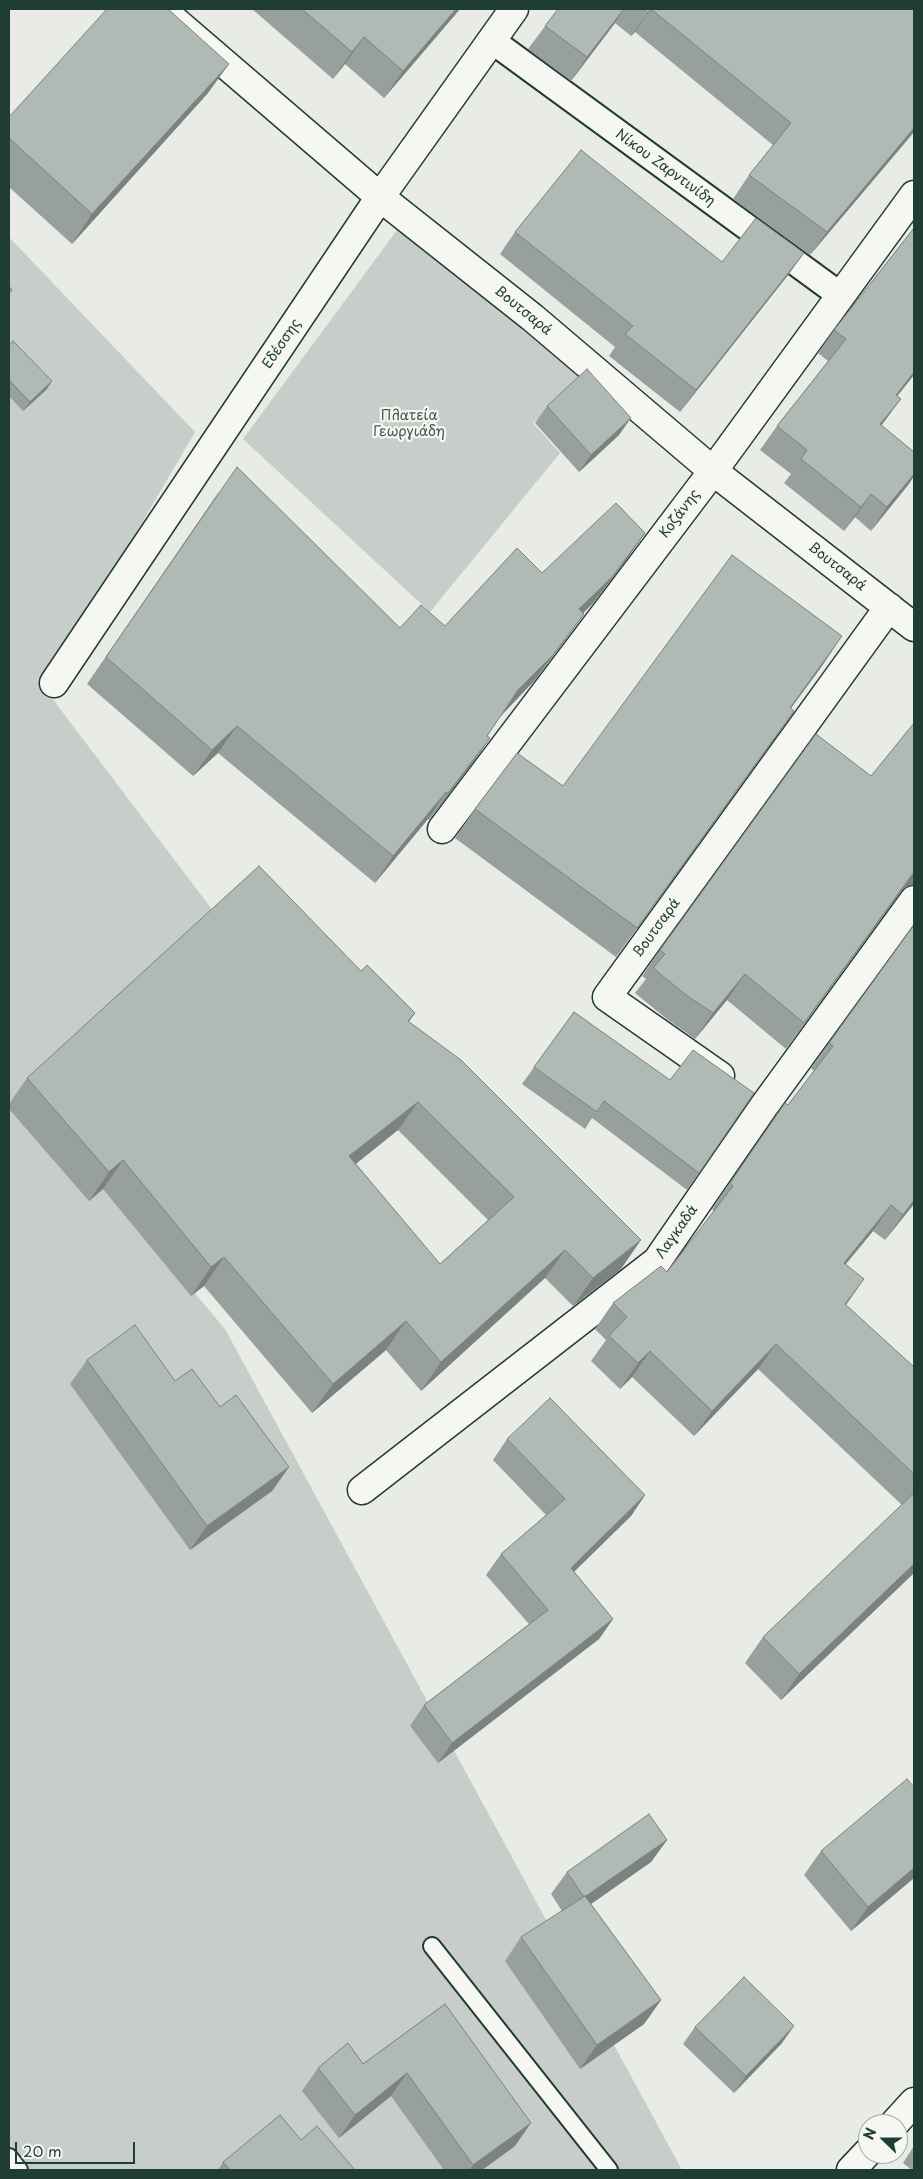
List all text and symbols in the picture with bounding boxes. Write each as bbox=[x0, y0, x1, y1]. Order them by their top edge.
street label: Νίκου Ζαρντινίδη bbox=[612, 126, 718, 210]
street label: Βουτσαρά bbox=[491, 283, 555, 339]
street label: Εδέσσης bbox=[259, 316, 305, 372]
park label: Πλατεία Γεωργιάδη bbox=[373, 408, 445, 441]
street label: Κοζάνης bbox=[656, 486, 704, 542]
street label: Βουτσαρά bbox=[805, 539, 869, 595]
street label: Βουτσαρά bbox=[630, 895, 684, 961]
street label: Λαγκαδά bbox=[652, 1202, 702, 1262]
north arrow bbox=[858, 2114, 908, 2164]
text: N bbox=[858, 2124, 881, 2143]
scale bar bbox=[18, 2132, 138, 2164]
text: 20 m bbox=[23, 2139, 62, 2162]

